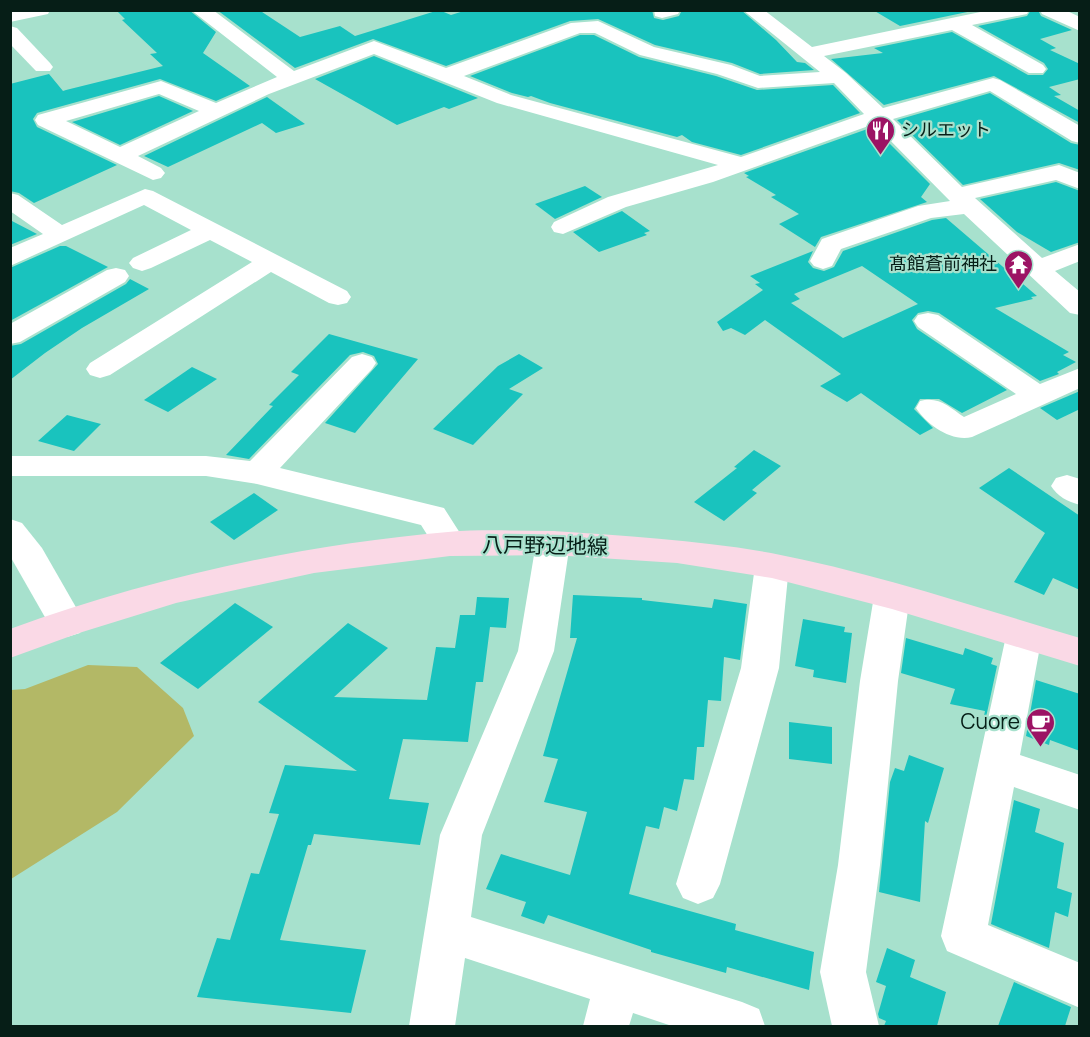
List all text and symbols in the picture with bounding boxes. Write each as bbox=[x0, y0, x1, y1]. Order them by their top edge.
restaurant icon: シルエット bbox=[864, 114, 896, 156]
place label: シルエット bbox=[901, 117, 991, 141]
temple icon: 髙館蒼前神社 bbox=[1002, 248, 1034, 290]
place label: 髙館蒼前神社 bbox=[889, 251, 997, 275]
street label: 八戸野辺地線 bbox=[482, 530, 608, 560]
cafe icon: Cuore bbox=[1025, 706, 1057, 748]
place label: Cuore bbox=[960, 707, 1020, 735]

